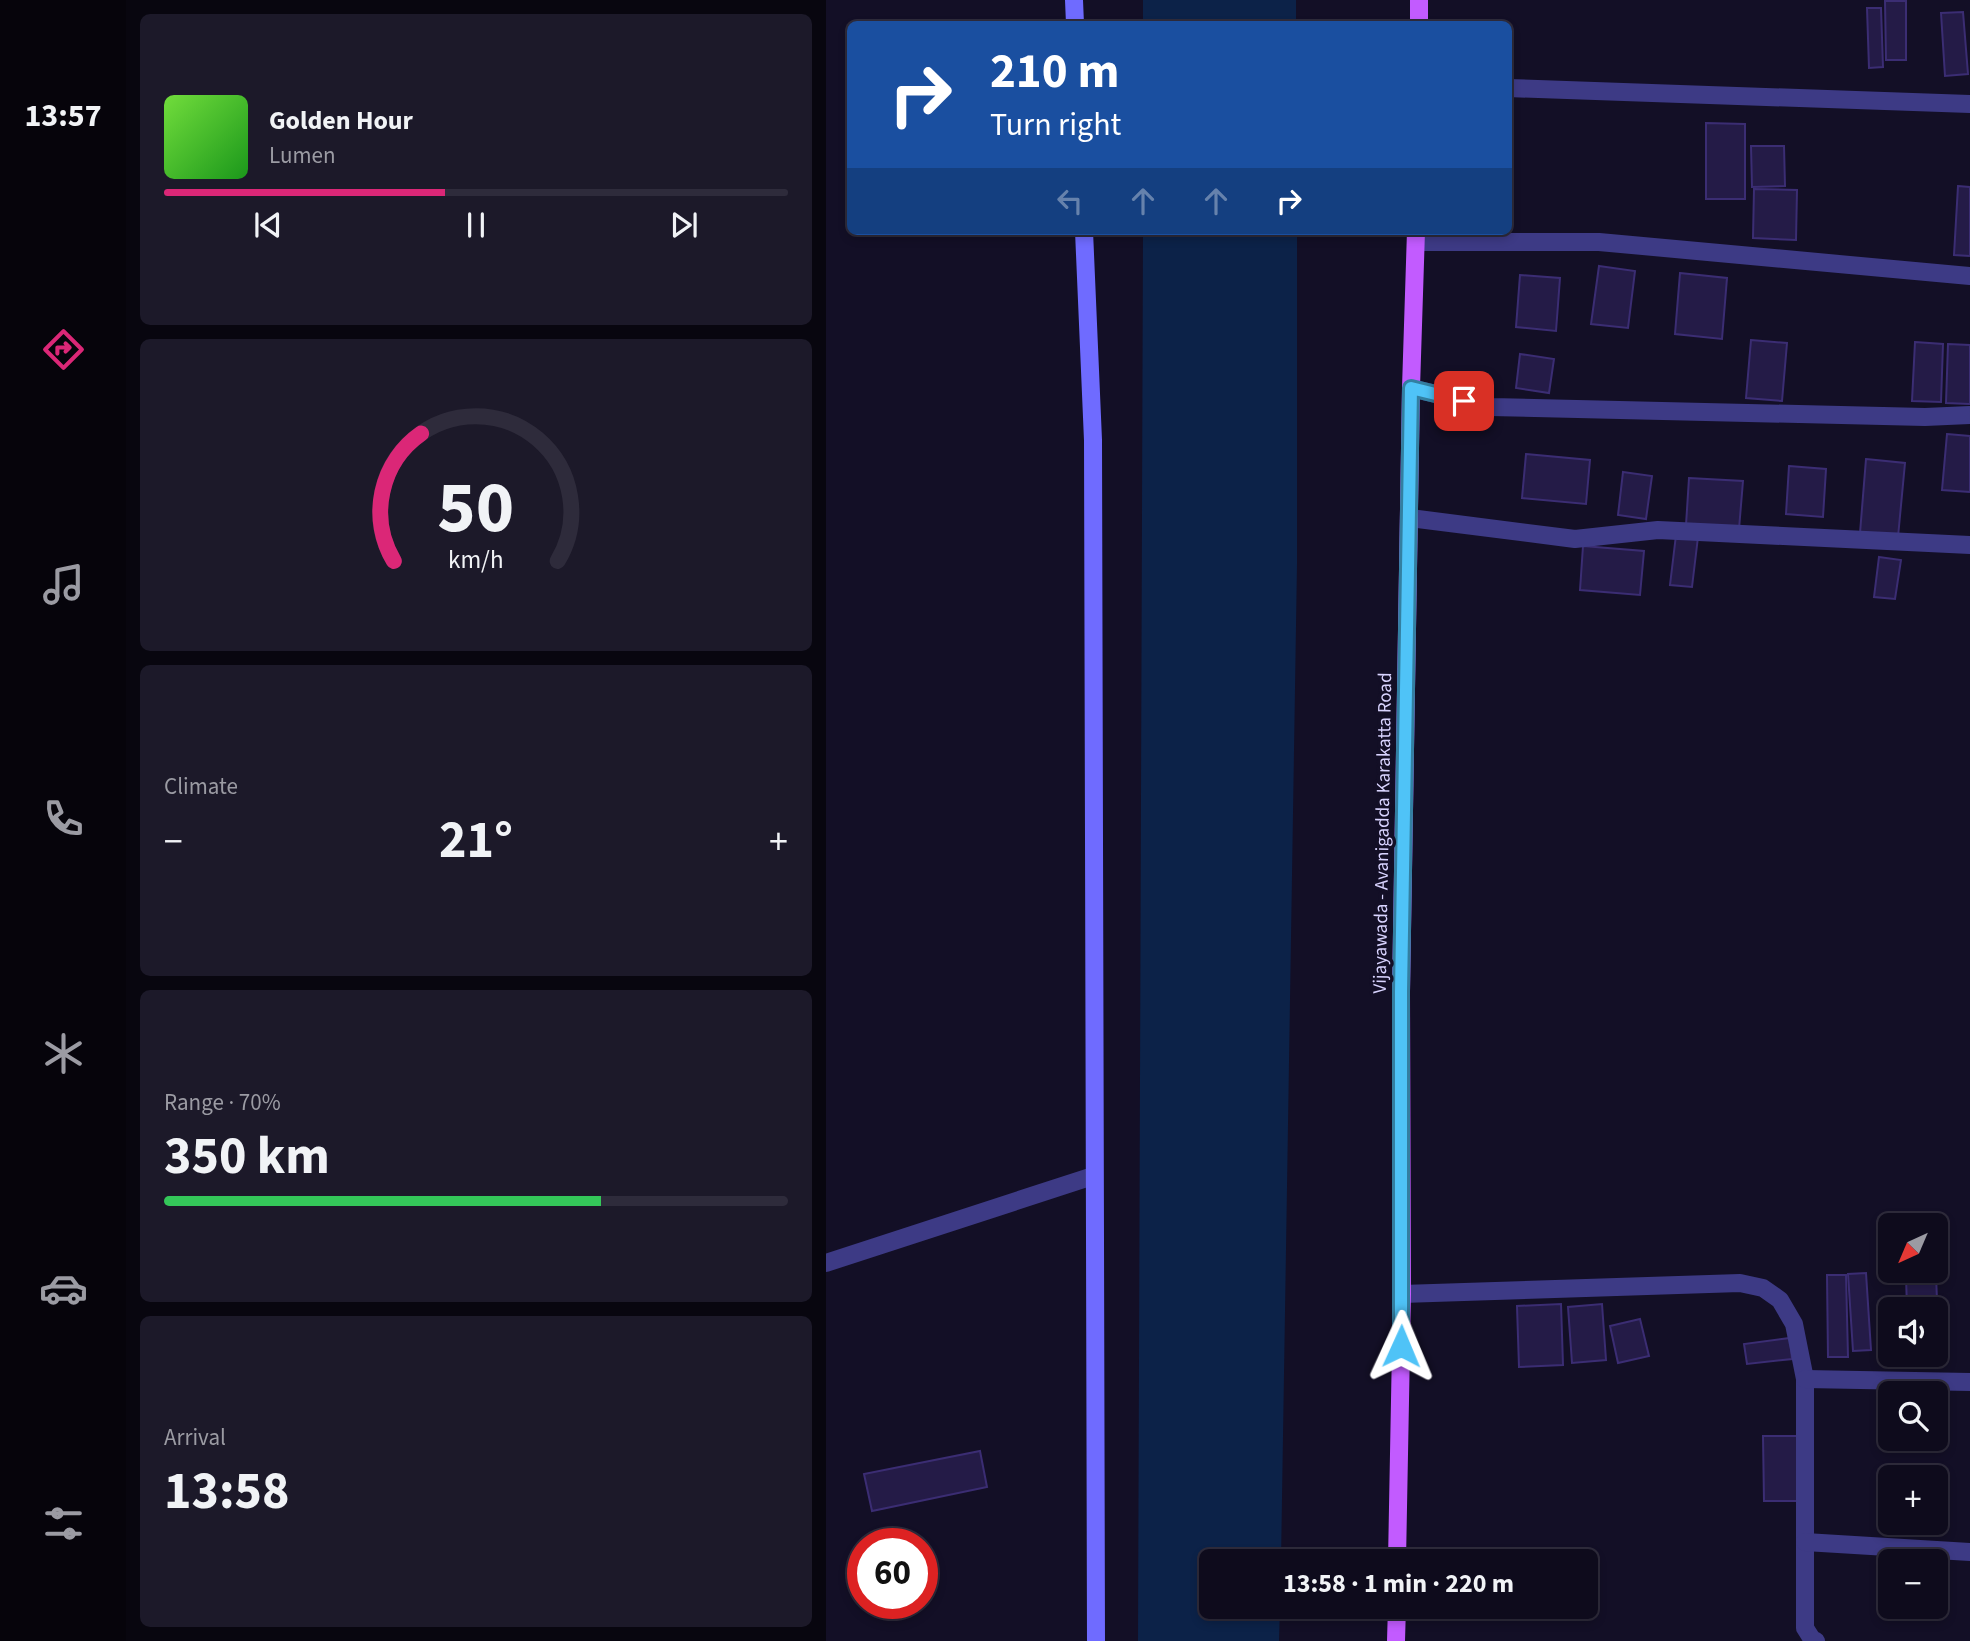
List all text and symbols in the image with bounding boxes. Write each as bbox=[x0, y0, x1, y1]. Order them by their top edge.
text: 210 m bbox=[990, 37, 1119, 107]
icon: right bbox=[875, 49, 966, 140]
text: 13:57 bbox=[24, 93, 102, 139]
text: Golden Hour bbox=[269, 102, 413, 139]
text: Turn right bbox=[990, 102, 1121, 148]
text: Lumen bbox=[269, 139, 336, 172]
icon: left bbox=[1051, 182, 1089, 220]
icon: ahead bbox=[1124, 182, 1162, 220]
icon: ahead bbox=[1197, 182, 1235, 220]
icon: right bbox=[1270, 182, 1308, 220]
icon: previous bbox=[249, 206, 287, 244]
icon: pause bbox=[457, 206, 495, 244]
icon: next bbox=[665, 206, 703, 244]
icon: directions bbox=[39, 325, 88, 374]
pin bbox=[1434, 371, 1494, 431]
icon: arrive bbox=[1445, 382, 1483, 420]
text: 50 bbox=[438, 457, 514, 561]
text: km/h bbox=[448, 542, 504, 578]
icon: music bbox=[39, 560, 88, 609]
street label: Vijayawada - Avanigadda Karakatta Road bbox=[1367, 672, 1399, 994]
text: Climate bbox=[164, 770, 238, 803]
icon: phone bbox=[39, 794, 88, 843]
text: 21° bbox=[439, 804, 513, 878]
text: − bbox=[164, 815, 183, 869]
text: + bbox=[769, 815, 788, 869]
icon: climate bbox=[39, 1029, 88, 1078]
text: Range · 70% bbox=[164, 1086, 281, 1119]
text: 350 km bbox=[164, 1120, 330, 1194]
north arrow bbox=[1878, 1213, 1948, 1283]
map controls bbox=[1878, 1213, 1948, 1619]
icon: car bbox=[39, 1264, 88, 1313]
button: sound bbox=[1878, 1297, 1948, 1367]
position arrow bbox=[1364, 1309, 1438, 1383]
button: search bbox=[1878, 1381, 1948, 1451]
text: Arrival bbox=[164, 1421, 226, 1454]
text: 13:58 bbox=[164, 1455, 289, 1529]
button: + bbox=[1878, 1465, 1948, 1535]
icon: filters bbox=[39, 1499, 88, 1548]
speed limit sign: 60 bbox=[847, 1528, 938, 1619]
button: − bbox=[1878, 1549, 1948, 1619]
text: 13:58 · 1 min · 220 m bbox=[1283, 1565, 1514, 1602]

